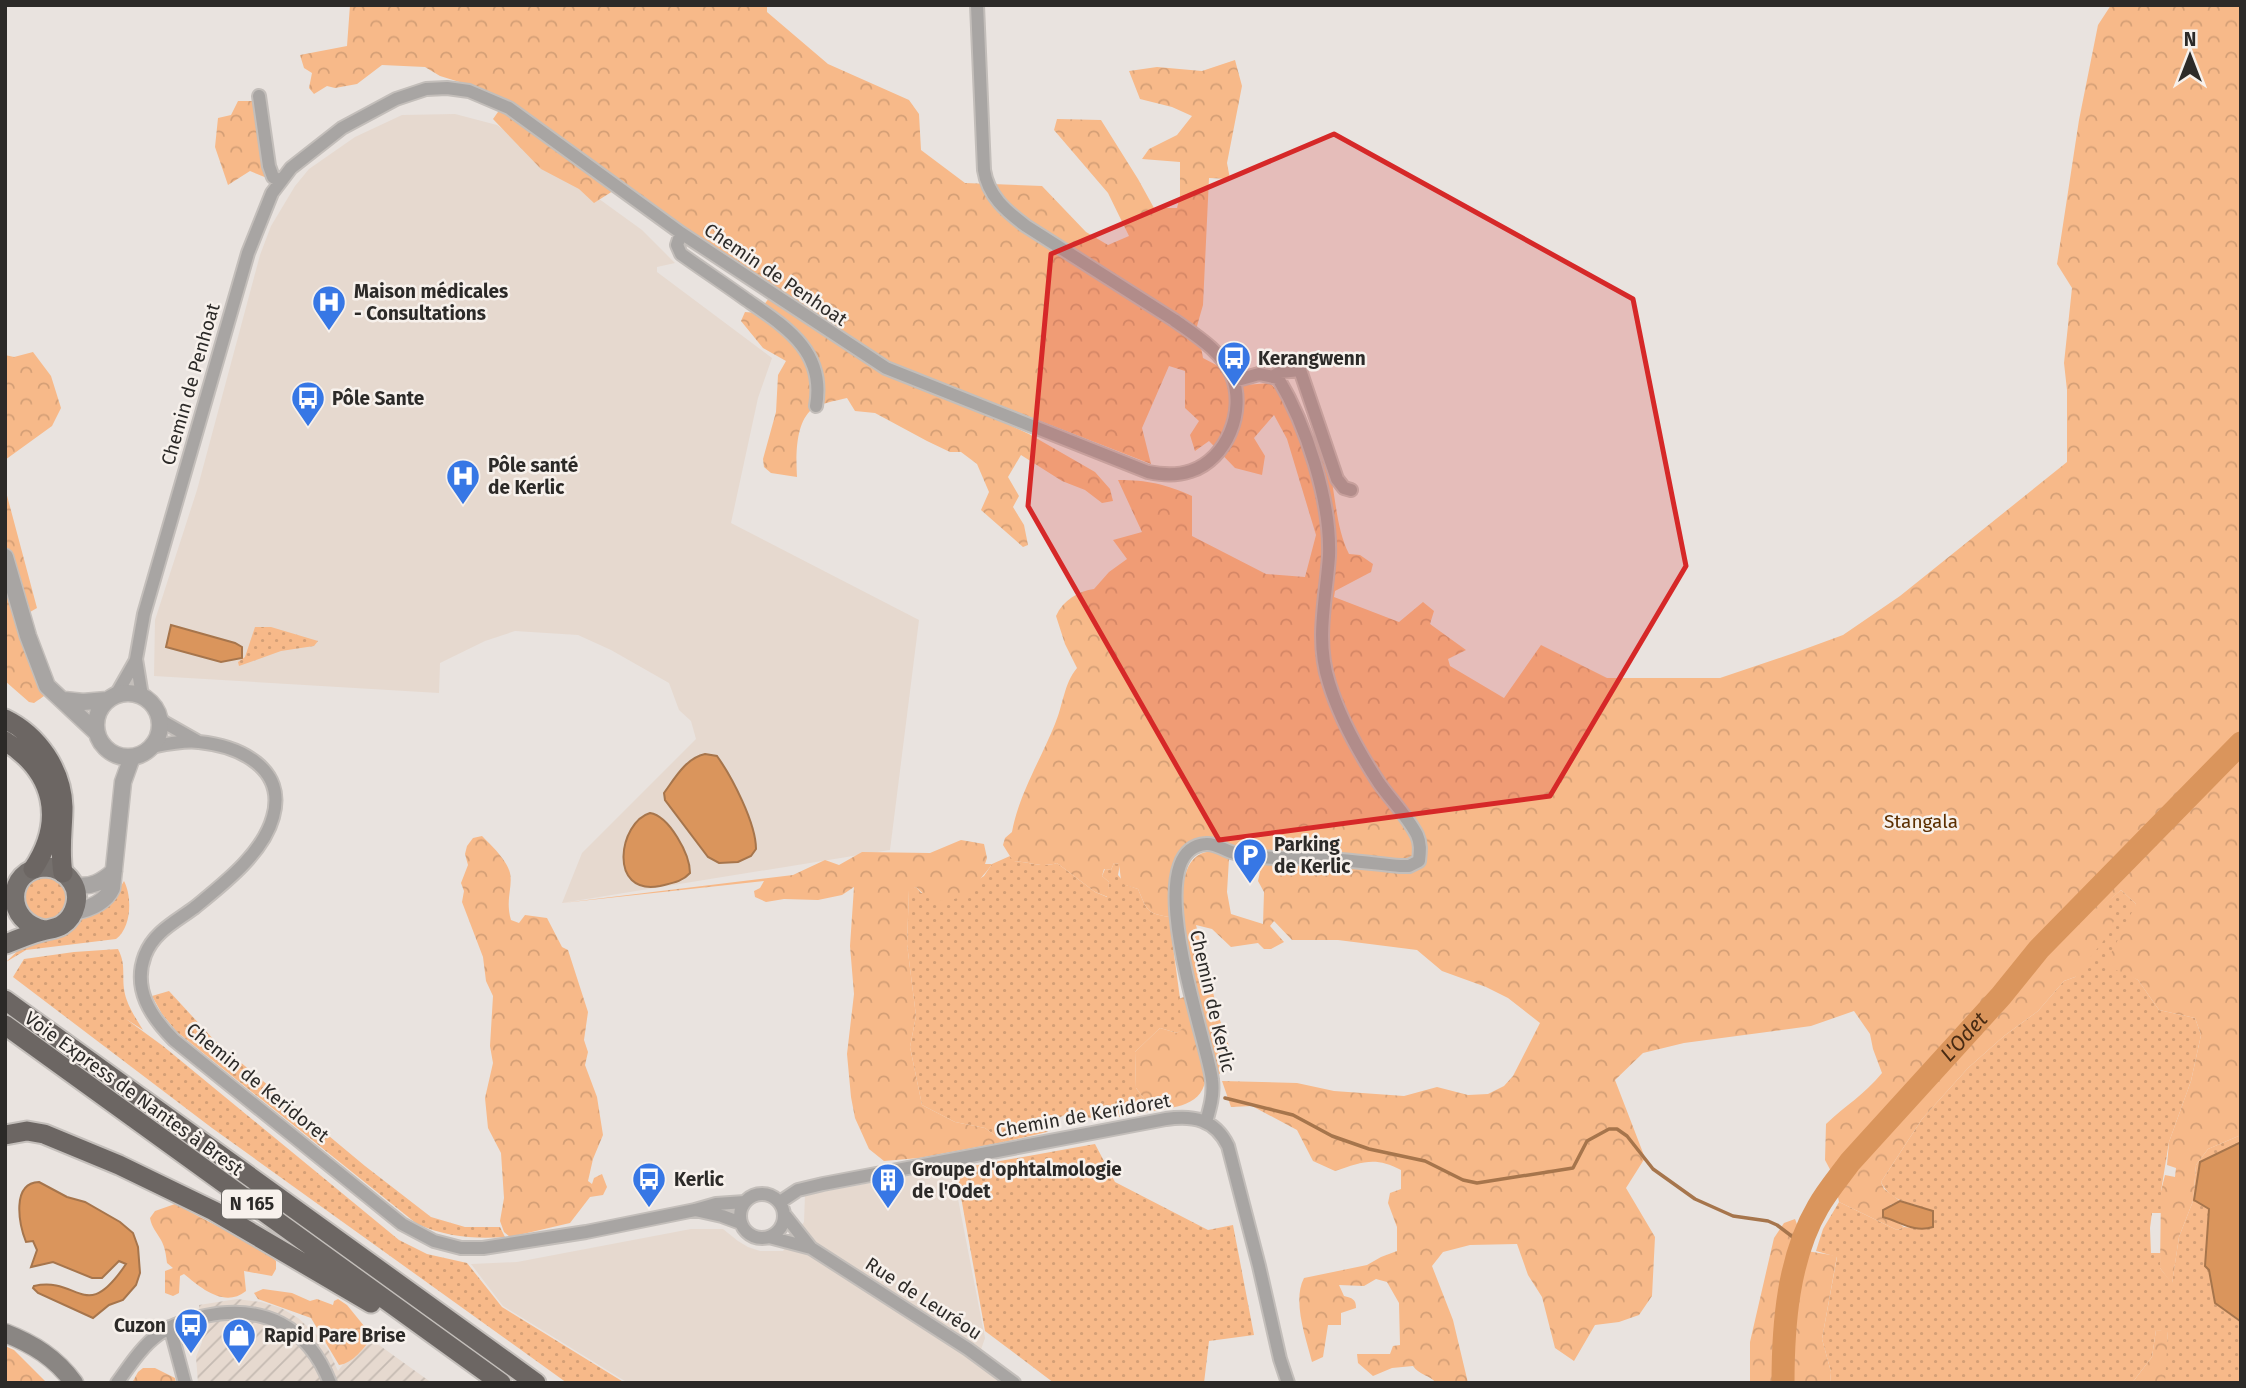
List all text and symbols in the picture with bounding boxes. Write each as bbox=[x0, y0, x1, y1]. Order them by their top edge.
north arrow bbox=[2155, 21, 2225, 91]
text: N bbox=[2184, 28, 2196, 51]
street label: Chemin de Penhoat bbox=[700, 218, 852, 331]
place label: Maison médicales - Consultations bbox=[354, 280, 508, 325]
hospital icon: Maison médicales - Consultations bbox=[310, 283, 348, 332]
street label: Chemin de Penhoat bbox=[156, 300, 225, 468]
bus stop icon: Kerangwenn bbox=[1215, 339, 1253, 388]
place label: Kerangwenn bbox=[1258, 347, 1366, 370]
bus stop icon: Pôle Sante bbox=[289, 379, 327, 428]
place label: Pôle Sante bbox=[332, 387, 424, 410]
place label: Pôle santé de Kerlic bbox=[488, 454, 578, 499]
hospital icon: Pôle santé de Kerlic bbox=[444, 457, 482, 506]
park label: Stangala bbox=[1884, 810, 1958, 833]
place label: Parking de Kerlic bbox=[1274, 833, 1350, 878]
parking icon: Parking de Kerlic bbox=[1231, 836, 1269, 885]
street label: Chemin de Kerlic bbox=[1185, 928, 1240, 1074]
street label: Voie Express de Nantes à Brest bbox=[20, 1006, 247, 1180]
water label: L'Odet bbox=[1935, 1006, 1993, 1067]
street label: Chemin de Keridoret bbox=[182, 1018, 334, 1147]
street label: Chemin de Keridoret bbox=[994, 1089, 1172, 1142]
place label: Groupe d'ophtalmologie de l'Odet bbox=[912, 1158, 1122, 1203]
bus stop icon: Kerlic bbox=[630, 1160, 668, 1209]
building icon: Groupe d'ophtalmologie de l'Odet bbox=[869, 1161, 907, 1210]
place label: Kerlic bbox=[674, 1168, 724, 1191]
road number: N 165 bbox=[222, 1190, 282, 1218]
street label: Rue de Leuréou bbox=[861, 1252, 986, 1345]
bus stop icon: Cuzon bbox=[172, 1306, 210, 1355]
place label: Cuzon bbox=[114, 1314, 166, 1337]
shop icon: Rapid Pare Brise bbox=[220, 1316, 258, 1365]
place label: Rapid Pare Brise bbox=[264, 1324, 406, 1347]

